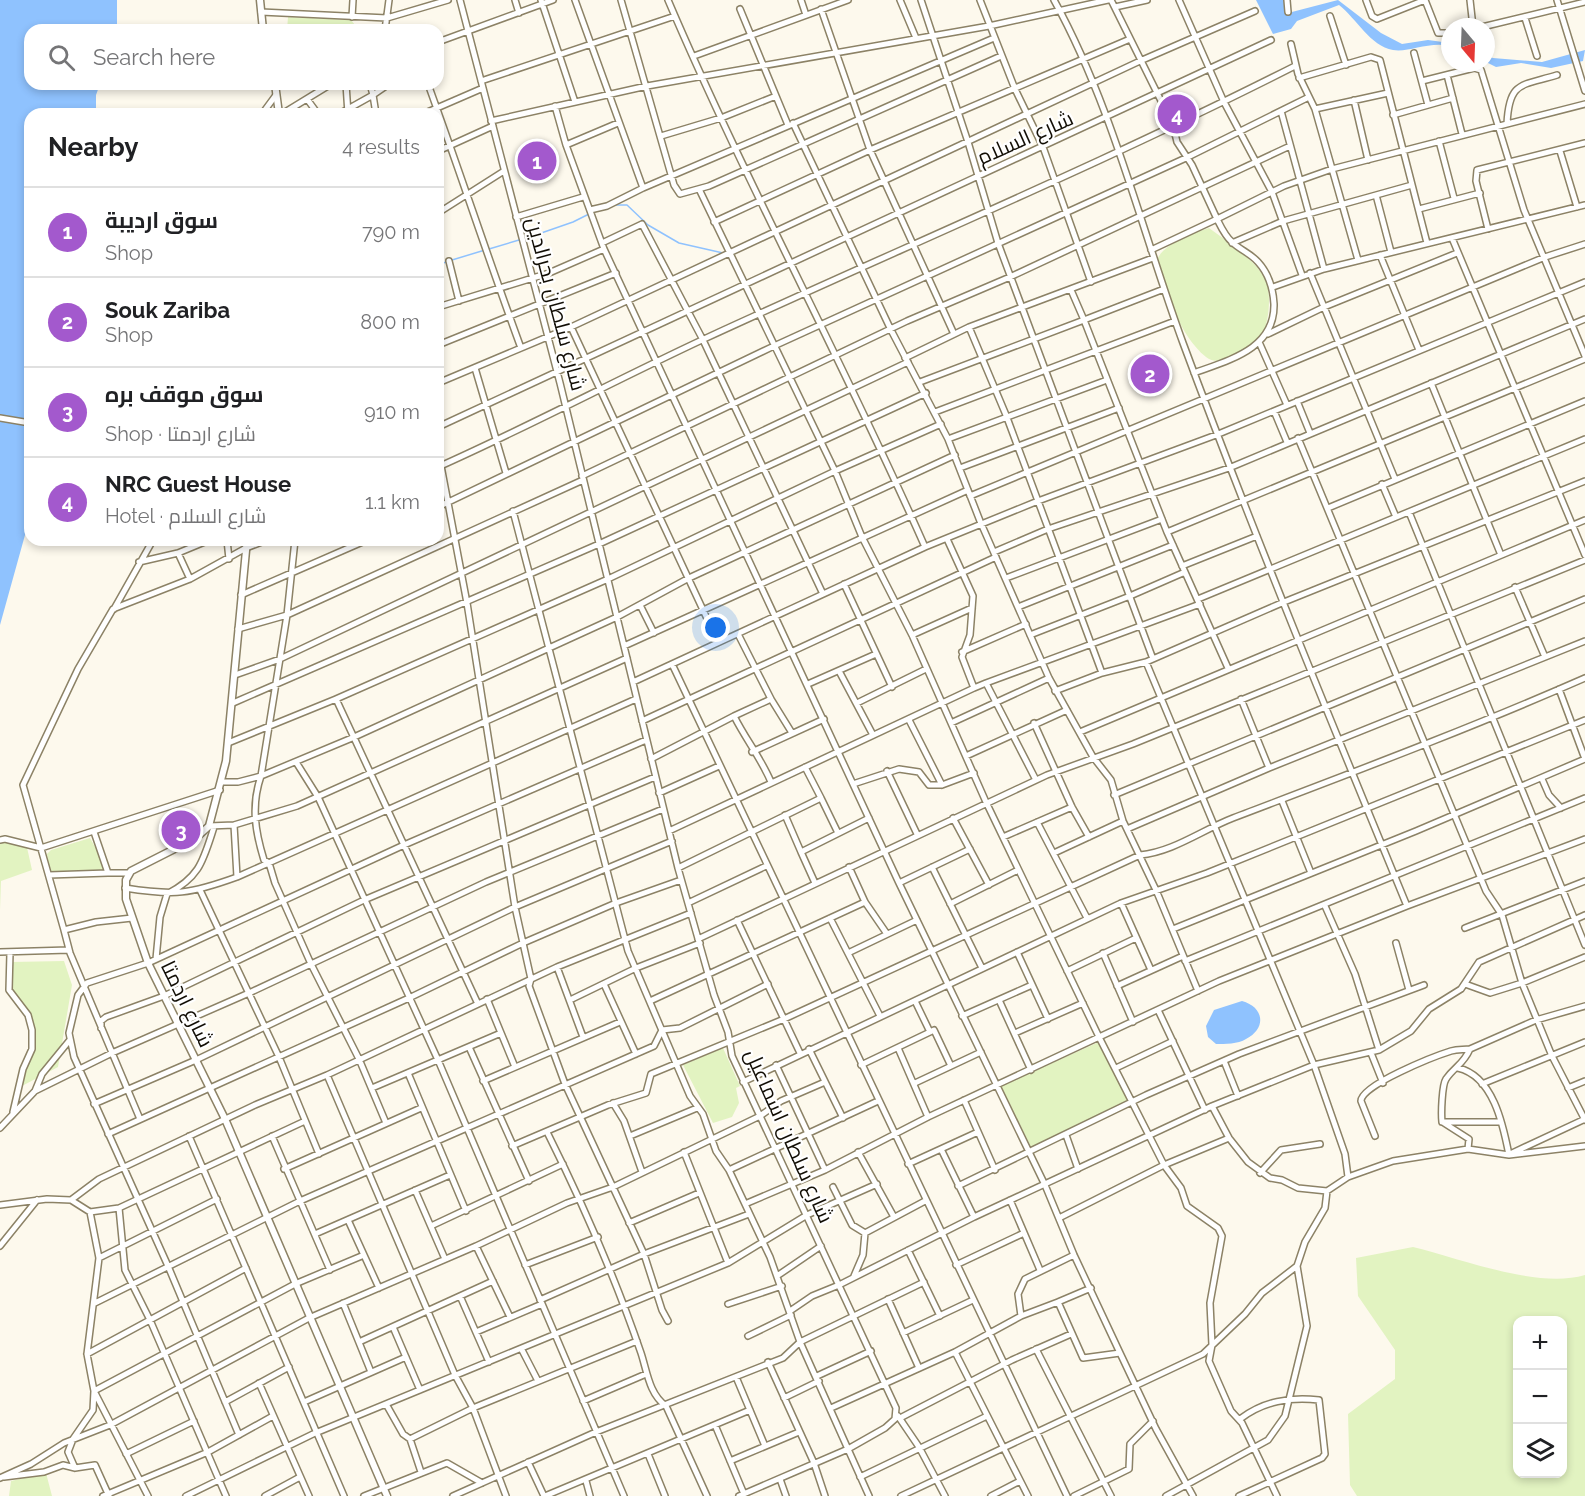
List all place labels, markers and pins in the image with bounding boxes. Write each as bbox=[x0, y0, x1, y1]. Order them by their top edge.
pin: 4 bbox=[1158, 92, 1196, 136]
pin: 1 bbox=[518, 138, 556, 184]
pin: 2 bbox=[1130, 352, 1170, 397]
pin: 3 bbox=[162, 808, 201, 852]

